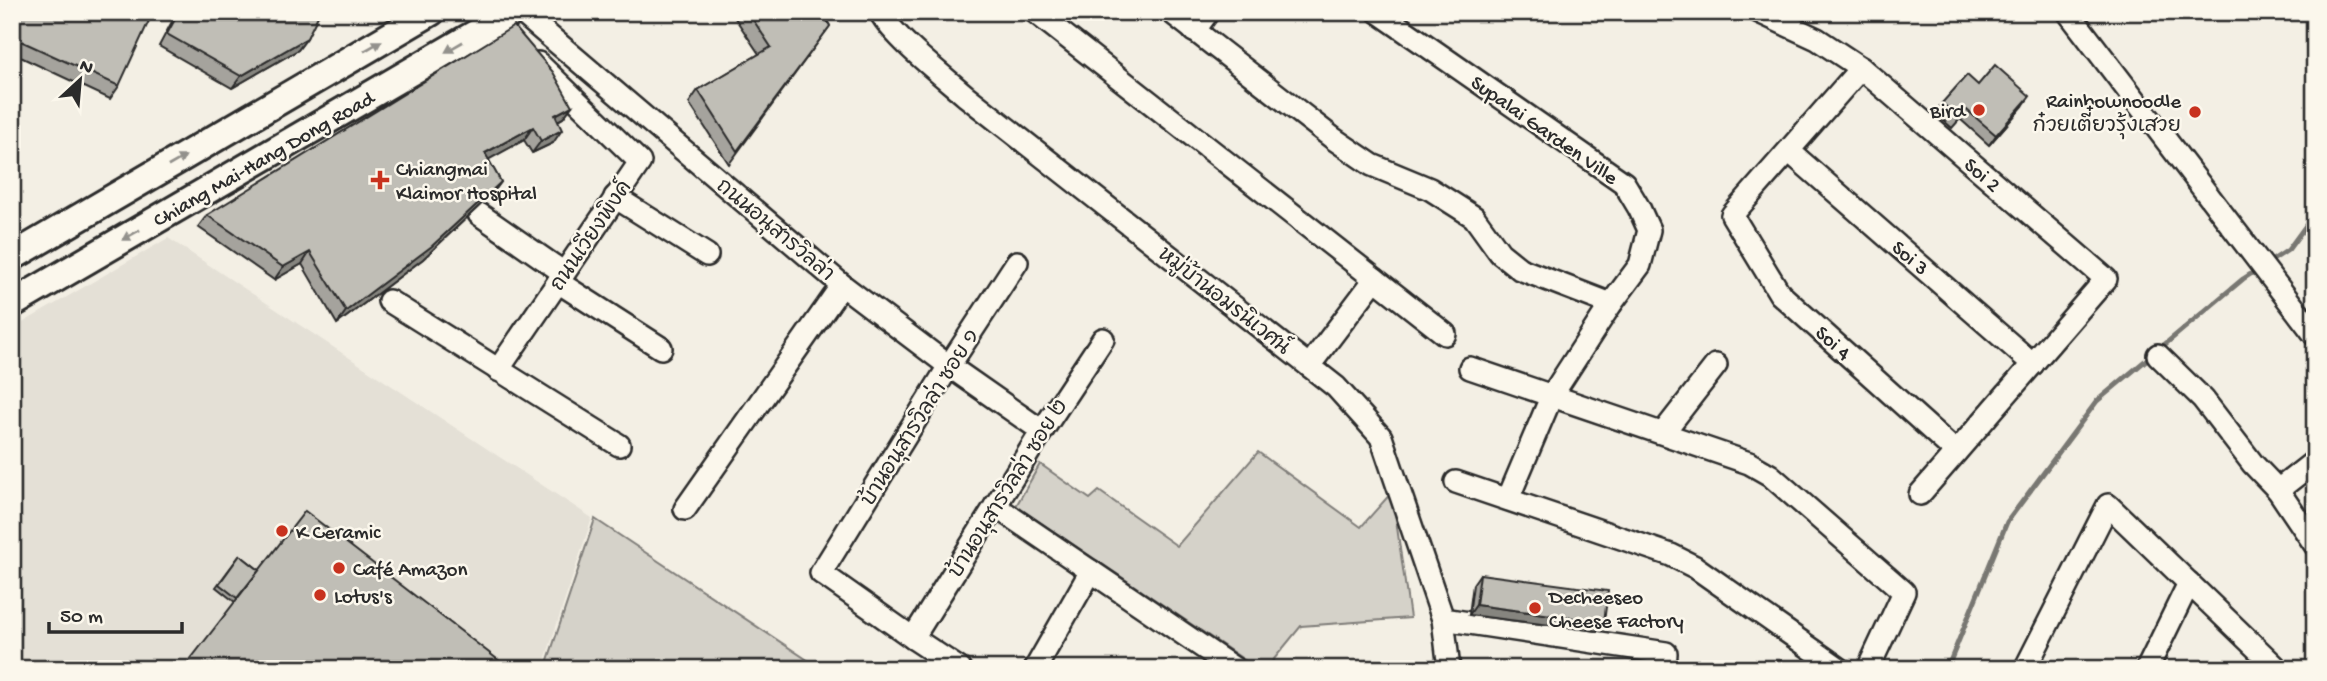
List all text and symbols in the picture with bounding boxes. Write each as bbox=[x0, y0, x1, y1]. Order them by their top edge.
one-way arrow bbox=[364, 40, 383, 52]
one-way arrow bbox=[445, 40, 464, 53]
north arrow bbox=[46, 46, 116, 116]
text: N bbox=[75, 55, 97, 81]
street label: Supalai Garden Ville bbox=[1464, 72, 1622, 193]
street label: Chiang Mai-Hang Dong Road bbox=[150, 87, 381, 235]
place label: Rainbownoodle ก๋วยเตี๋ยวรุ้งเสวย bbox=[2032, 91, 2182, 140]
place label: Bird bbox=[1929, 101, 1967, 126]
marker: Bird bbox=[1971, 102, 1987, 118]
marker: Rainbownoodle ก๋วยเตี๋ยวรุ้งเสวย bbox=[2187, 104, 2203, 120]
street label: Soi 2 bbox=[1957, 154, 2004, 199]
one-way arrow bbox=[167, 155, 187, 167]
place label: Chiangmai Klaimor Hospital bbox=[396, 159, 537, 208]
marker: Chiangmai Klaimor Hospital bbox=[370, 170, 390, 190]
street label: ถนนอนุสารวิลล่า bbox=[710, 172, 840, 288]
street label: ถนนเวียงพิงค์ bbox=[543, 175, 639, 297]
one-way arrow bbox=[121, 229, 140, 241]
street label: Soi 3 bbox=[1885, 237, 1932, 283]
street label: หมู่บ้านอมรนิเวศน์ bbox=[1152, 240, 1296, 362]
street label: Soi 4 bbox=[1808, 322, 1855, 367]
street label: บ้านอนุสารวิลล่า ซอย ๑ bbox=[854, 324, 986, 512]
street label: บ้านอนุสารวิลล่า ซอย ๒ bbox=[941, 394, 1075, 584]
place label: K Ceramic bbox=[296, 522, 381, 547]
marker: K Ceramic bbox=[274, 523, 290, 539]
place label: Café Amazon bbox=[353, 559, 467, 584]
marker: Café Amazon bbox=[331, 560, 347, 576]
place label: Lotus's bbox=[334, 586, 393, 611]
marker: Lotus's bbox=[312, 587, 328, 603]
place label: Decheeseo Cheese Factory bbox=[1547, 587, 1684, 636]
scale bar bbox=[49, 590, 182, 634]
marker: Decheeseo Cheese Factory bbox=[1527, 600, 1543, 616]
text: 50 m bbox=[60, 606, 103, 631]

